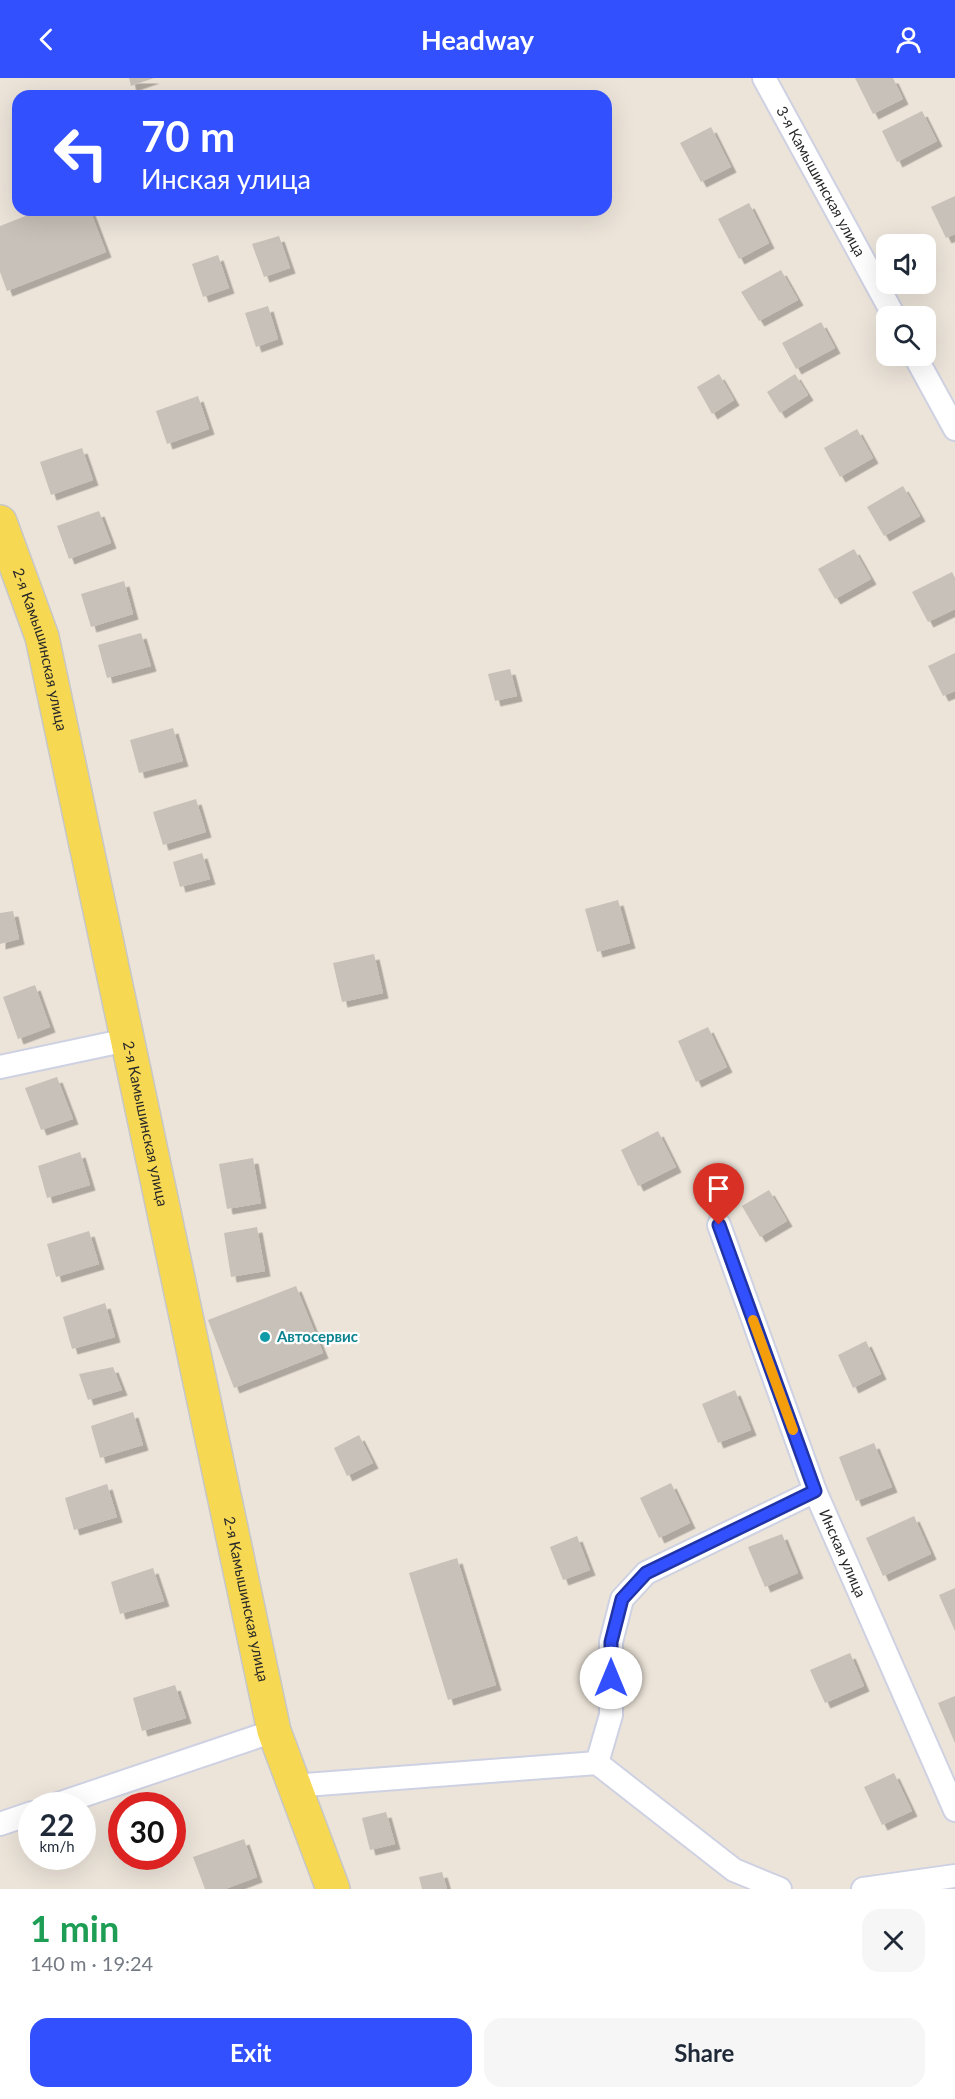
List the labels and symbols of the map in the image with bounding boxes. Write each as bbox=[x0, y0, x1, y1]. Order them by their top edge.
street label: 3-я Камышинская улица bbox=[773, 103, 870, 259]
street label: 2-я Камышинская улица bbox=[10, 565, 72, 732]
street label: 2-я Камышинская улица bbox=[120, 1039, 172, 1208]
pin bbox=[693, 1163, 744, 1225]
place label: Автосервис bbox=[276, 1327, 358, 1345]
marker: Автосервис bbox=[258, 1330, 272, 1344]
street label: Инская улица bbox=[816, 1506, 871, 1600]
street label: 2-я Камышинская улица bbox=[221, 1515, 273, 1683]
position arrow bbox=[579, 1646, 643, 1710]
speed limit sign: 30 bbox=[108, 1792, 186, 1870]

